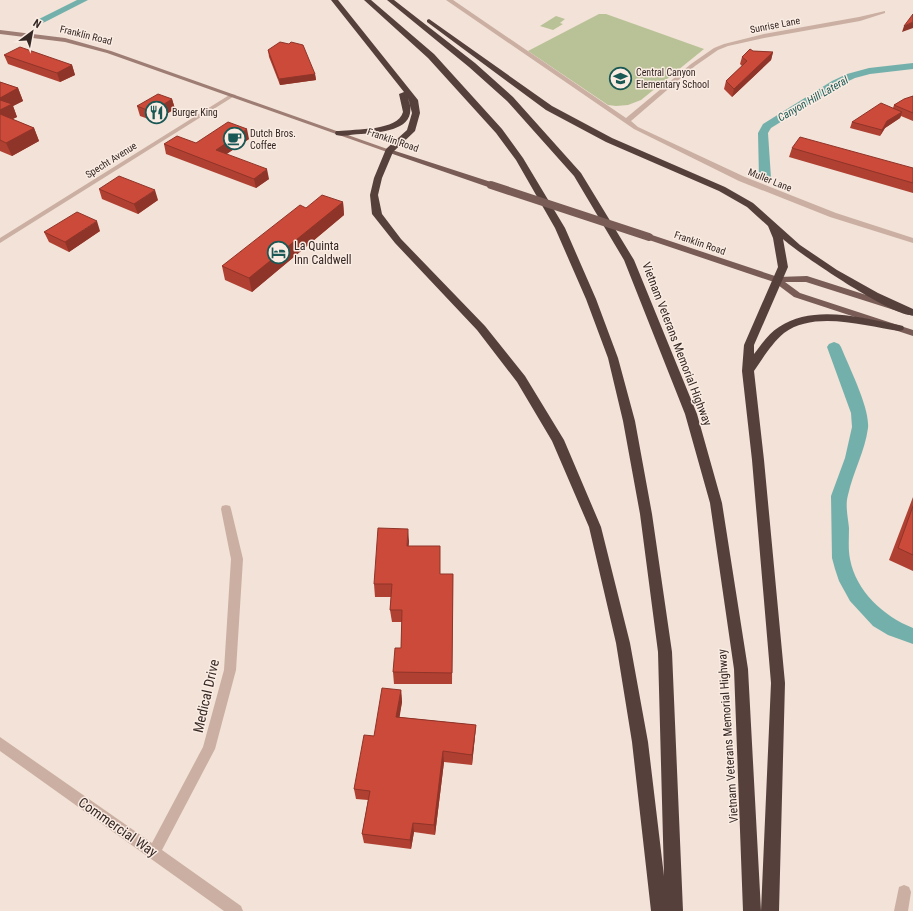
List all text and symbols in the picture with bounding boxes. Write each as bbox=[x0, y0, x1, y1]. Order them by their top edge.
north arrow bbox=[12, 12, 52, 52]
street label: Sunrise Lane bbox=[749, 15, 801, 35]
text: N bbox=[31, 17, 44, 31]
street label: Franklin Road bbox=[59, 23, 113, 47]
school or university icon: Central Canyon Elementary School bbox=[607, 65, 633, 91]
place label: Central Canyon Elementary School bbox=[636, 67, 709, 90]
water label: Canyon Hill Lateral bbox=[775, 73, 851, 124]
restaurant icon: Burger King bbox=[144, 99, 170, 125]
place label: Burger King bbox=[172, 107, 218, 118]
cafe icon: Dutch Bros. Coffee bbox=[221, 126, 247, 152]
street label: Franklin Road bbox=[366, 126, 420, 154]
place label: Dutch Bros. Coffee bbox=[250, 128, 296, 151]
street label: Specht Avenue bbox=[83, 140, 139, 180]
street label: Muller Lane bbox=[747, 166, 794, 194]
street label: Franklin Road bbox=[673, 229, 727, 257]
place label: La Quinta Inn Caldwell bbox=[294, 239, 352, 267]
hotel icon: La Quinta Inn Caldwell bbox=[266, 240, 292, 266]
street label: Vietnam Veterans Memorial Highway bbox=[639, 260, 715, 428]
street label: Vietnam Veterans Memorial Highway bbox=[715, 649, 741, 823]
street label: Medical Drive bbox=[190, 657, 222, 734]
street label: Commercial Way bbox=[76, 794, 161, 860]

